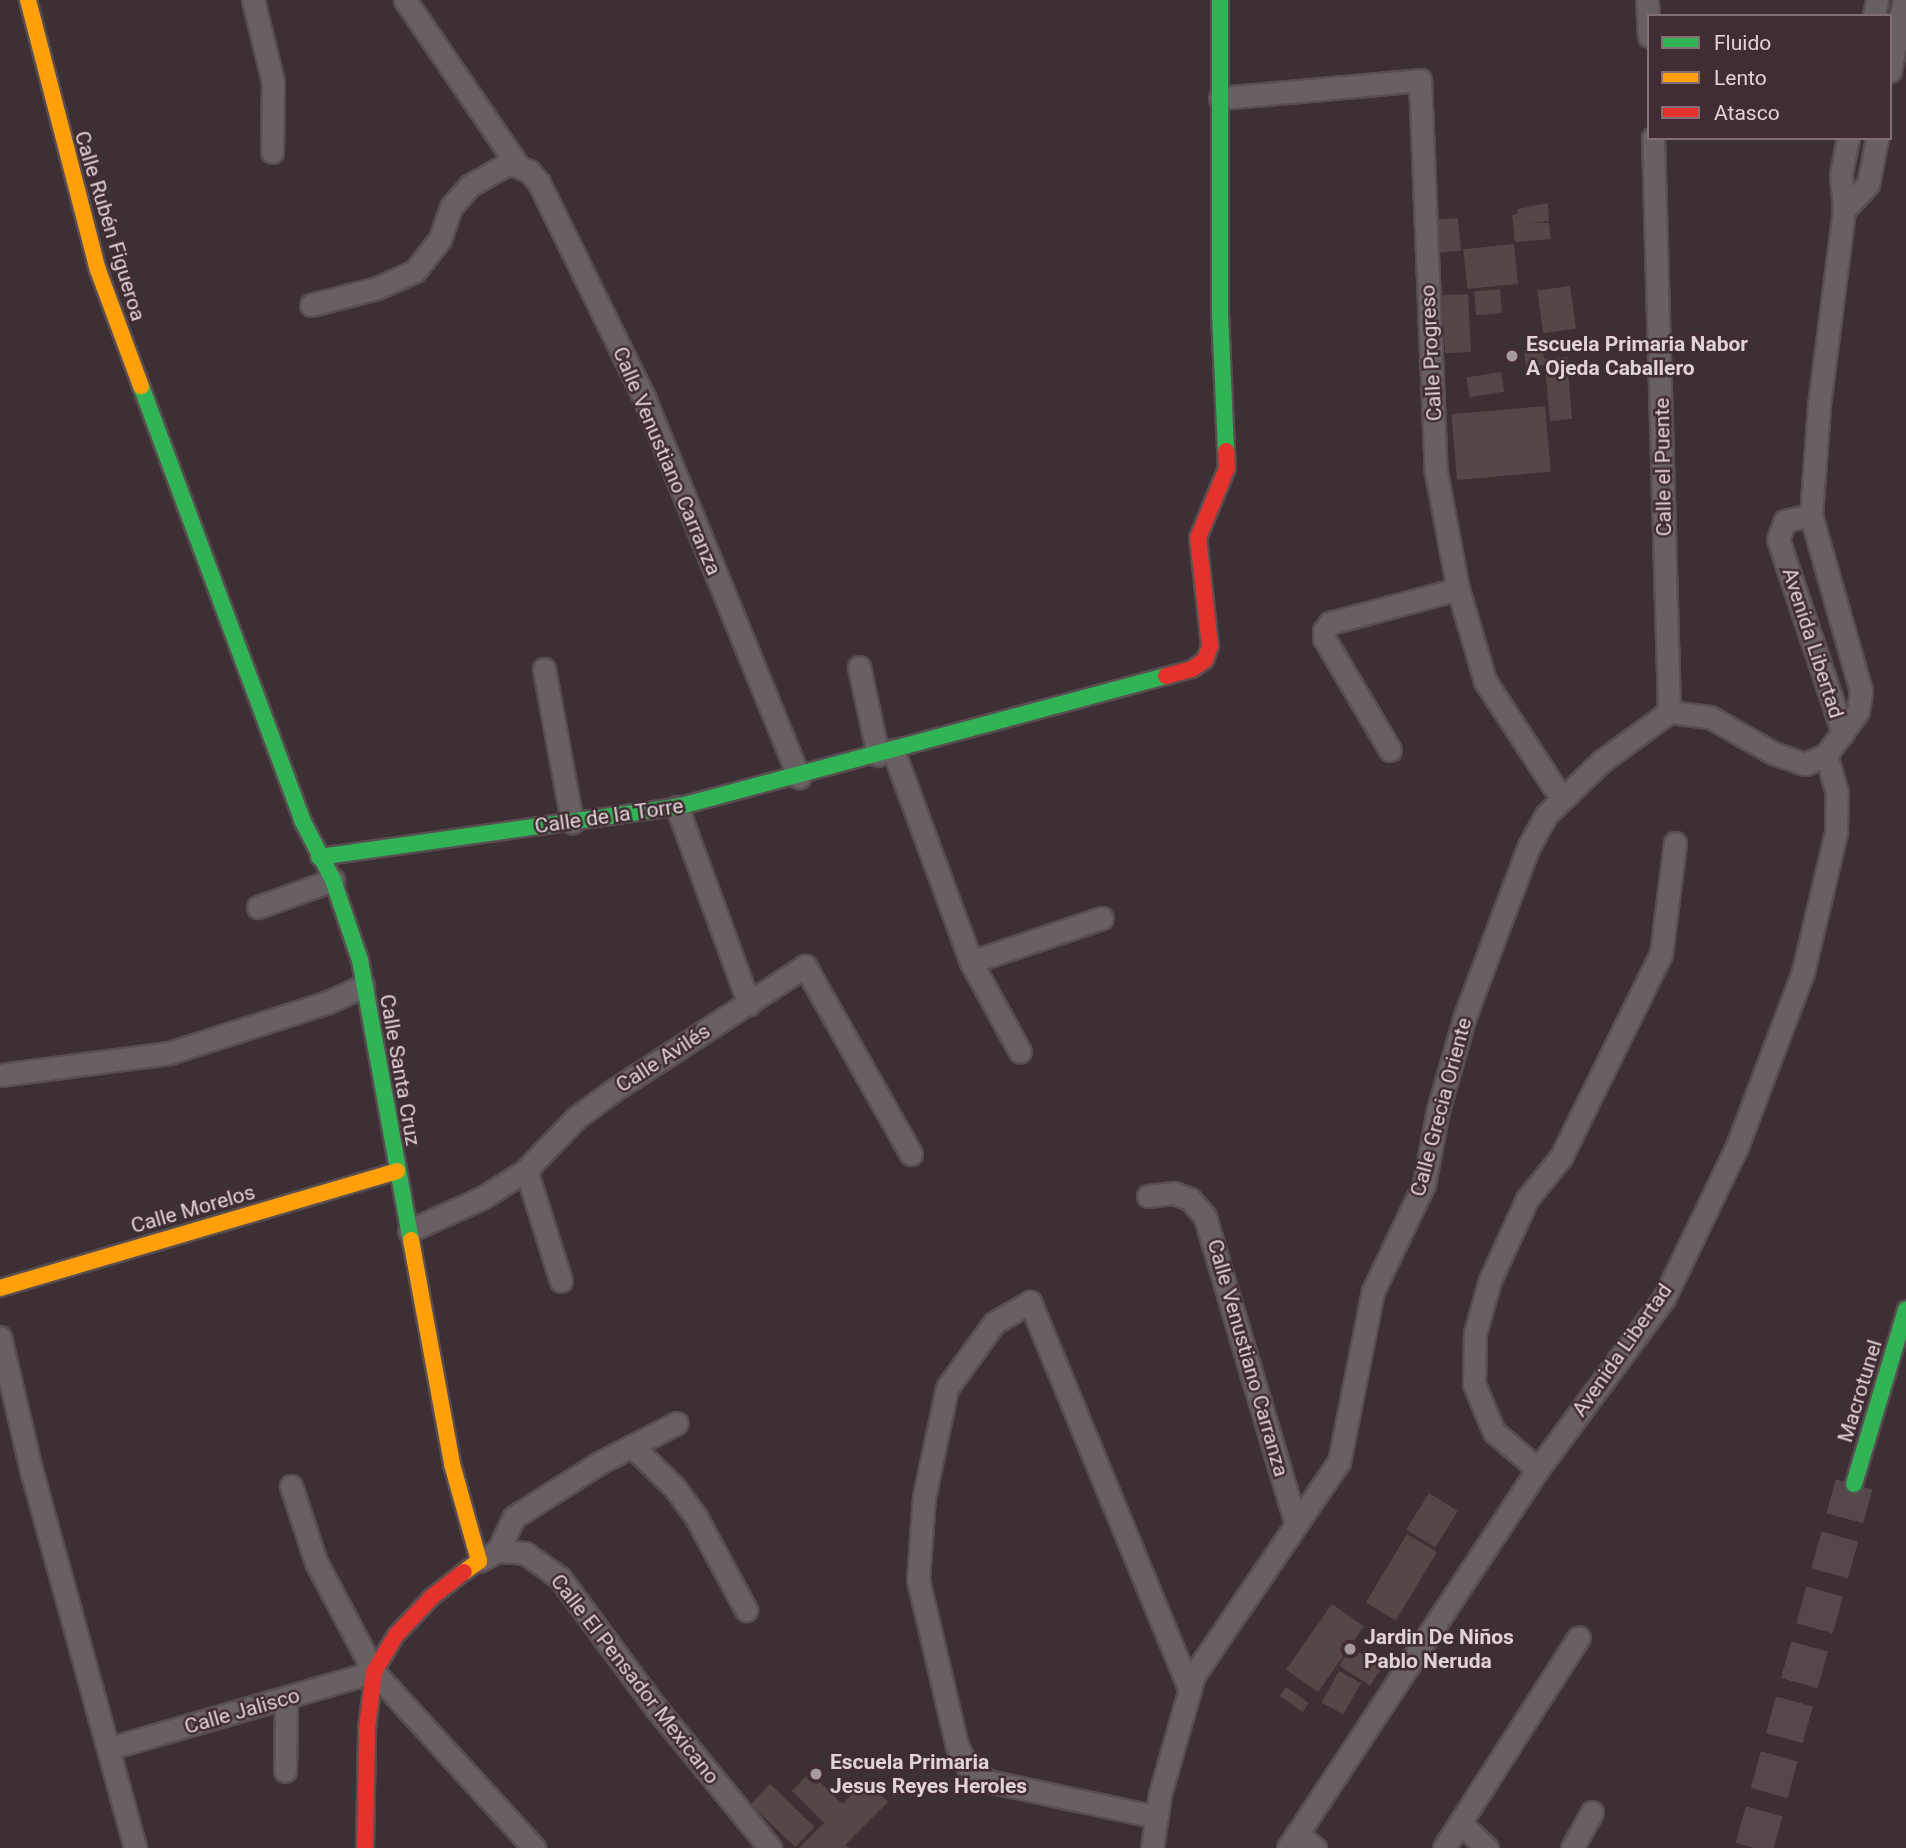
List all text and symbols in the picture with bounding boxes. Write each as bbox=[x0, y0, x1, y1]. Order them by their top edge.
legend bbox=[1647, 14, 1892, 140]
text: Fluido bbox=[1714, 31, 1771, 55]
text: Lento bbox=[1714, 66, 1767, 90]
text: Atasco bbox=[1714, 101, 1780, 125]
street label: Calle Rubén Figueroa bbox=[69, 128, 151, 324]
street label: Calle Progreso bbox=[1415, 284, 1447, 422]
place label: Escuela Primaria Nabor A Ojeda Caballero bbox=[1526, 331, 1748, 381]
street label: Calle Venustiano Carranza bbox=[607, 343, 727, 579]
marker: Escuela Primaria Nabor A Ojeda Caballero bbox=[1504, 348, 1520, 364]
street label: Calle el Puente bbox=[1649, 397, 1677, 537]
street label: Avenida Libertad bbox=[1777, 565, 1849, 721]
street label: Calle de la Torre bbox=[533, 793, 685, 839]
street label: Calle Santa Cruz bbox=[374, 992, 426, 1148]
street label: Calle Grecia Oriente bbox=[1405, 1015, 1477, 1199]
street label: Calle Avilés bbox=[611, 1018, 715, 1098]
street label: Calle Morelos bbox=[128, 1179, 258, 1239]
street label: Calle Venustiano Carranza bbox=[1202, 1236, 1294, 1480]
street label: Avenida Libertad bbox=[1567, 1279, 1677, 1421]
street label: Macrotunel bbox=[1832, 1337, 1888, 1445]
street label: Calle El Pensador Mexicano bbox=[545, 1569, 725, 1789]
place label: Jardin De Niños Pablo Neruda bbox=[1364, 1624, 1514, 1674]
marker: Jardin De Niños Pablo Neruda bbox=[1342, 1641, 1358, 1657]
street label: Calle Jalisco bbox=[181, 1683, 303, 1739]
place label: Escuela Primaria Jesus Reyes Heroles bbox=[830, 1749, 1027, 1799]
marker: Escuela Primaria Jesus Reyes Heroles bbox=[808, 1766, 824, 1782]

